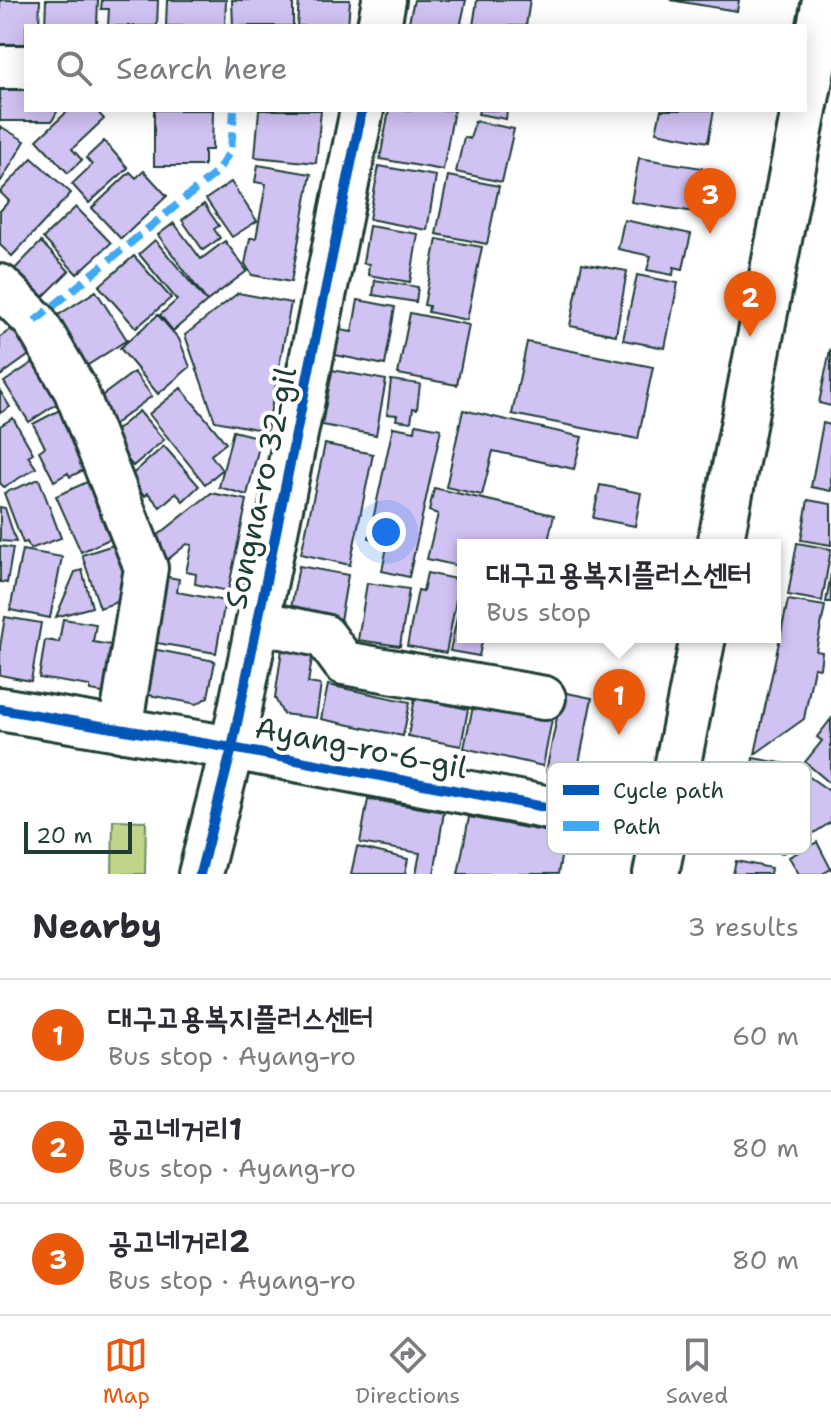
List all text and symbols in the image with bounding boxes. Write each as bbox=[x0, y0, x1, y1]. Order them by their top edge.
search box bbox=[24, 24, 807, 112]
icon: search bbox=[52, 46, 96, 90]
text: Search here bbox=[116, 48, 287, 89]
pin: 3 bbox=[684, 168, 736, 234]
pin: 2 bbox=[724, 271, 776, 337]
street label: Songna-ro 32-gil bbox=[215, 363, 306, 613]
your location bbox=[366, 512, 406, 552]
popup bbox=[457, 539, 781, 643]
text: 대구고용복지플러스센터 bbox=[486, 553, 752, 594]
text: Bus stop bbox=[486, 594, 591, 629]
pin: 1 bbox=[593, 669, 645, 735]
street label: Ayang-ro 6-gil bbox=[252, 707, 471, 788]
legend bbox=[547, 762, 811, 854]
text: Cycle path bbox=[613, 776, 724, 805]
text: Path bbox=[613, 812, 661, 841]
scale bar bbox=[24, 818, 132, 854]
text: 20 m bbox=[36, 821, 93, 850]
text: Nearby bbox=[32, 903, 162, 949]
text: 3 results bbox=[687, 909, 799, 944]
text: 대구고용복지플러스센터 bbox=[108, 997, 374, 1038]
text: 1 bbox=[52, 1018, 64, 1053]
text: 60 m bbox=[732, 1018, 799, 1053]
text: Bus stop · Ayang-ro bbox=[108, 1038, 356, 1073]
text: 공고네거리1 bbox=[108, 1109, 242, 1150]
text: 2 bbox=[49, 1130, 67, 1165]
text: 80 m bbox=[732, 1130, 799, 1165]
text: Bus stop · Ayang-ro bbox=[108, 1150, 356, 1185]
text: 공고네거리2 bbox=[108, 1221, 250, 1262]
text: 3 bbox=[49, 1242, 67, 1277]
text: 80 m bbox=[732, 1242, 799, 1277]
text: Bus stop · Ayang-ro bbox=[108, 1262, 356, 1297]
tab: Map bbox=[103, 1333, 150, 1410]
tab: Directions bbox=[355, 1333, 460, 1410]
tab: Saved bbox=[666, 1333, 728, 1410]

